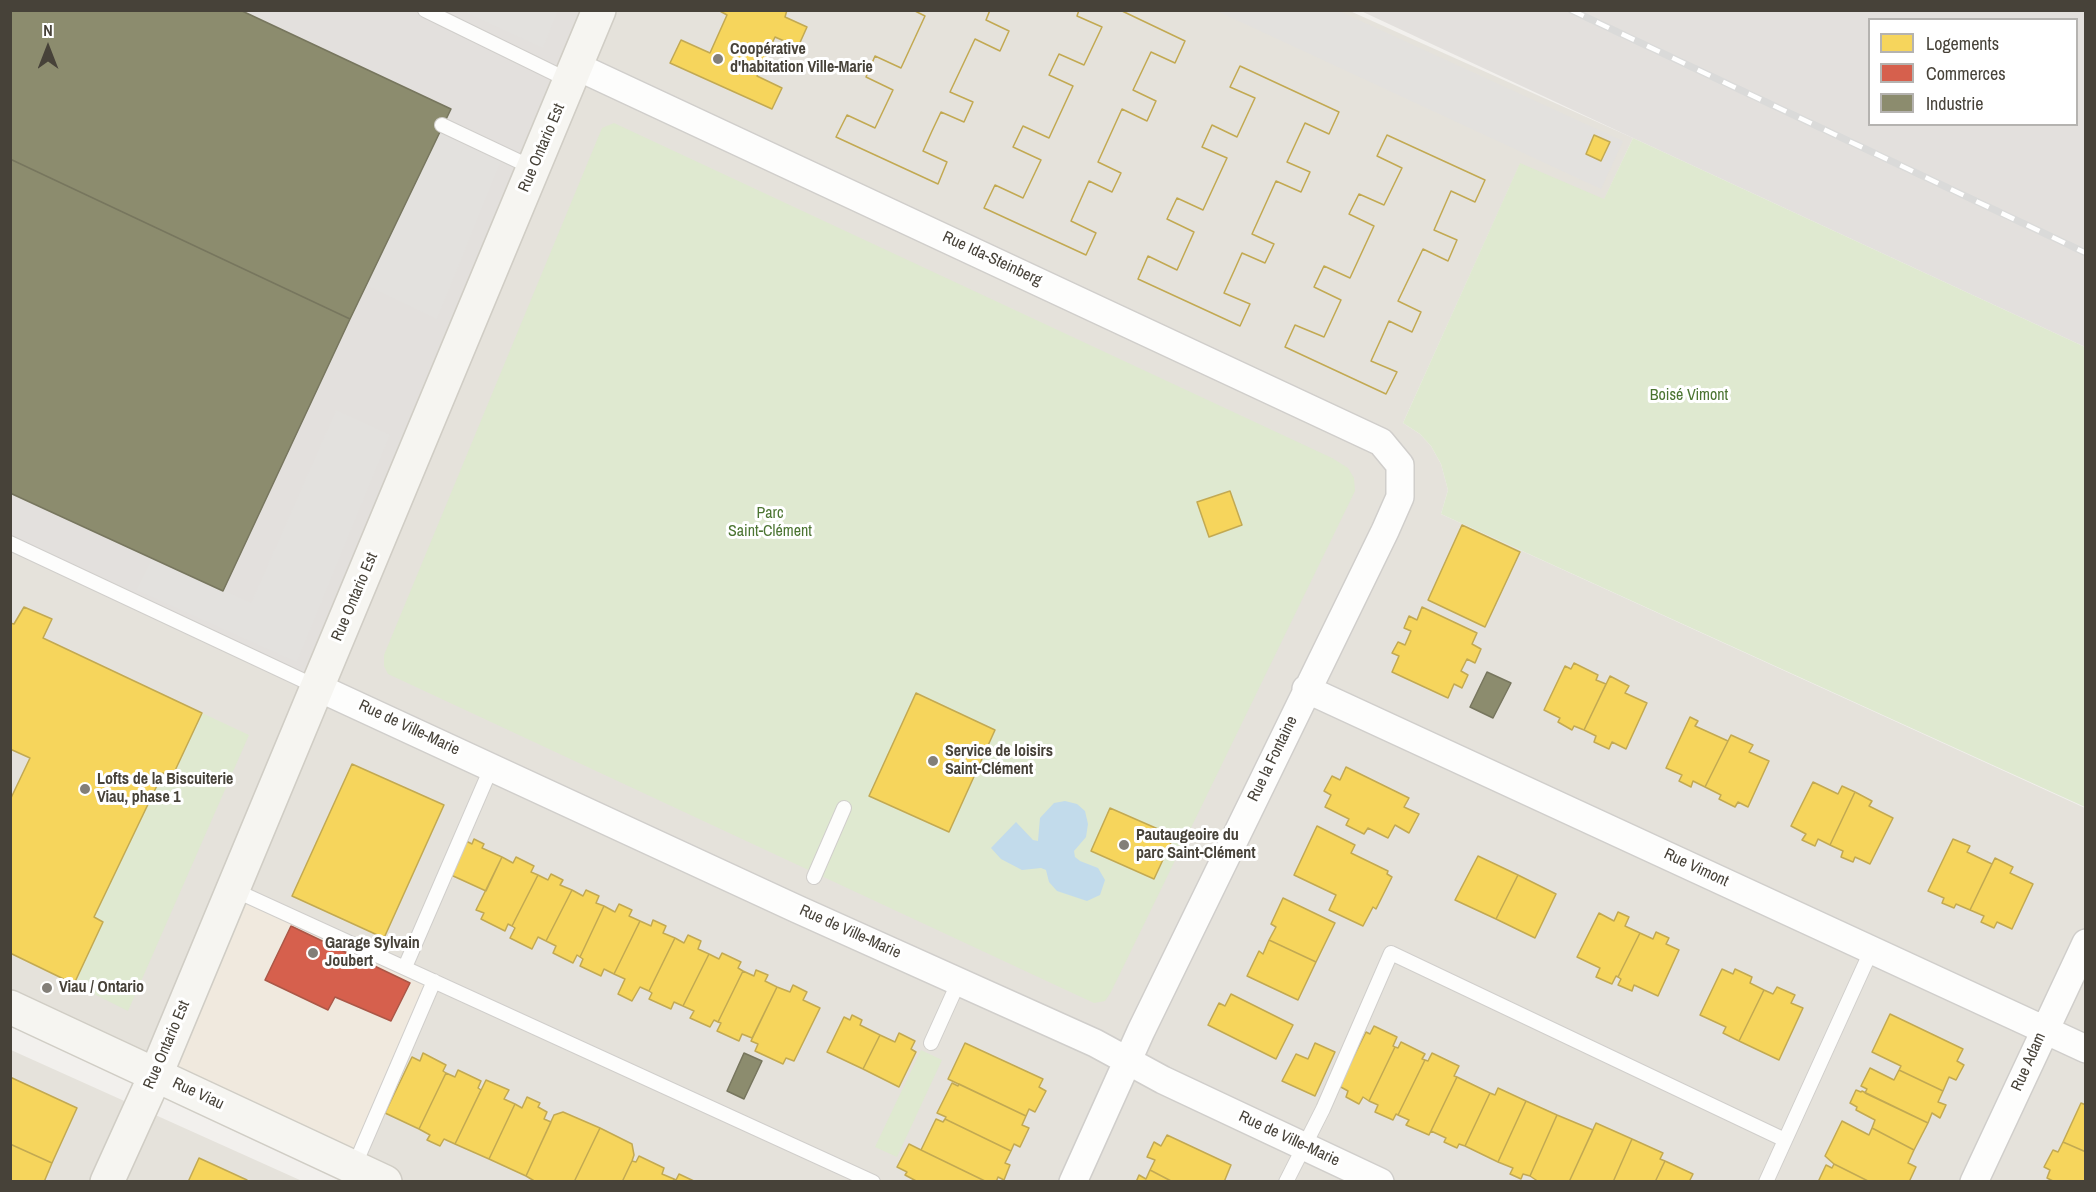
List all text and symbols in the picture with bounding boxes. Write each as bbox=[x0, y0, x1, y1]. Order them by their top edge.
north arrow bbox=[18, 18, 78, 78]
legend bbox=[1868, 18, 2078, 126]
text: N bbox=[43, 19, 53, 41]
text: Logements bbox=[1926, 31, 1999, 56]
place label: Coopérative d'habitation Ville-Marie bbox=[730, 40, 873, 78]
marker: Coopérative d'habitation Ville-Marie bbox=[711, 52, 725, 66]
text: Commerces bbox=[1926, 61, 2006, 86]
text: Industrie bbox=[1926, 91, 1983, 116]
street label: Rue Ontario Est bbox=[515, 101, 569, 195]
street label: Rue Ida-Steinberg bbox=[939, 228, 1045, 290]
park label: Boisé Vimont bbox=[1650, 386, 1728, 406]
park label: Parc Saint-Clément bbox=[728, 504, 812, 542]
street label: Rue Ontario Est bbox=[328, 550, 382, 644]
street label: Rue de Ville-Marie bbox=[355, 696, 463, 760]
street label: Rue la Fontaine bbox=[1244, 713, 1302, 805]
place label: Service de loisirs Saint-Clément bbox=[945, 742, 1053, 780]
marker: Service de loisirs Saint-Clément bbox=[926, 754, 940, 768]
place label: Lofts de la Biscuiterie Viau, phase 1 bbox=[97, 770, 233, 808]
marker: Lofts de la Biscuiterie Viau, phase 1 bbox=[78, 782, 92, 796]
place label: Pautaugeoire du parc Saint-Clément bbox=[1136, 826, 1256, 864]
marker: Pautaugeoire du parc Saint-Clément bbox=[1117, 838, 1131, 852]
street label: Rue Vimont bbox=[1661, 845, 1731, 891]
street label: Rue de Ville-Marie bbox=[796, 901, 904, 963]
place label: Garage Sylvain Joubert bbox=[325, 934, 420, 972]
marker: Garage Sylvain Joubert bbox=[306, 946, 320, 960]
place label: Viau / Ontario bbox=[59, 978, 144, 998]
marker: Viau / Ontario bbox=[40, 981, 54, 995]
street label: Rue Ontario Est bbox=[140, 998, 194, 1092]
street label: Rue Adam bbox=[2008, 1030, 2050, 1094]
street label: Rue Viau bbox=[169, 1074, 227, 1114]
street label: Rue de Ville-Marie bbox=[1235, 1107, 1343, 1171]

